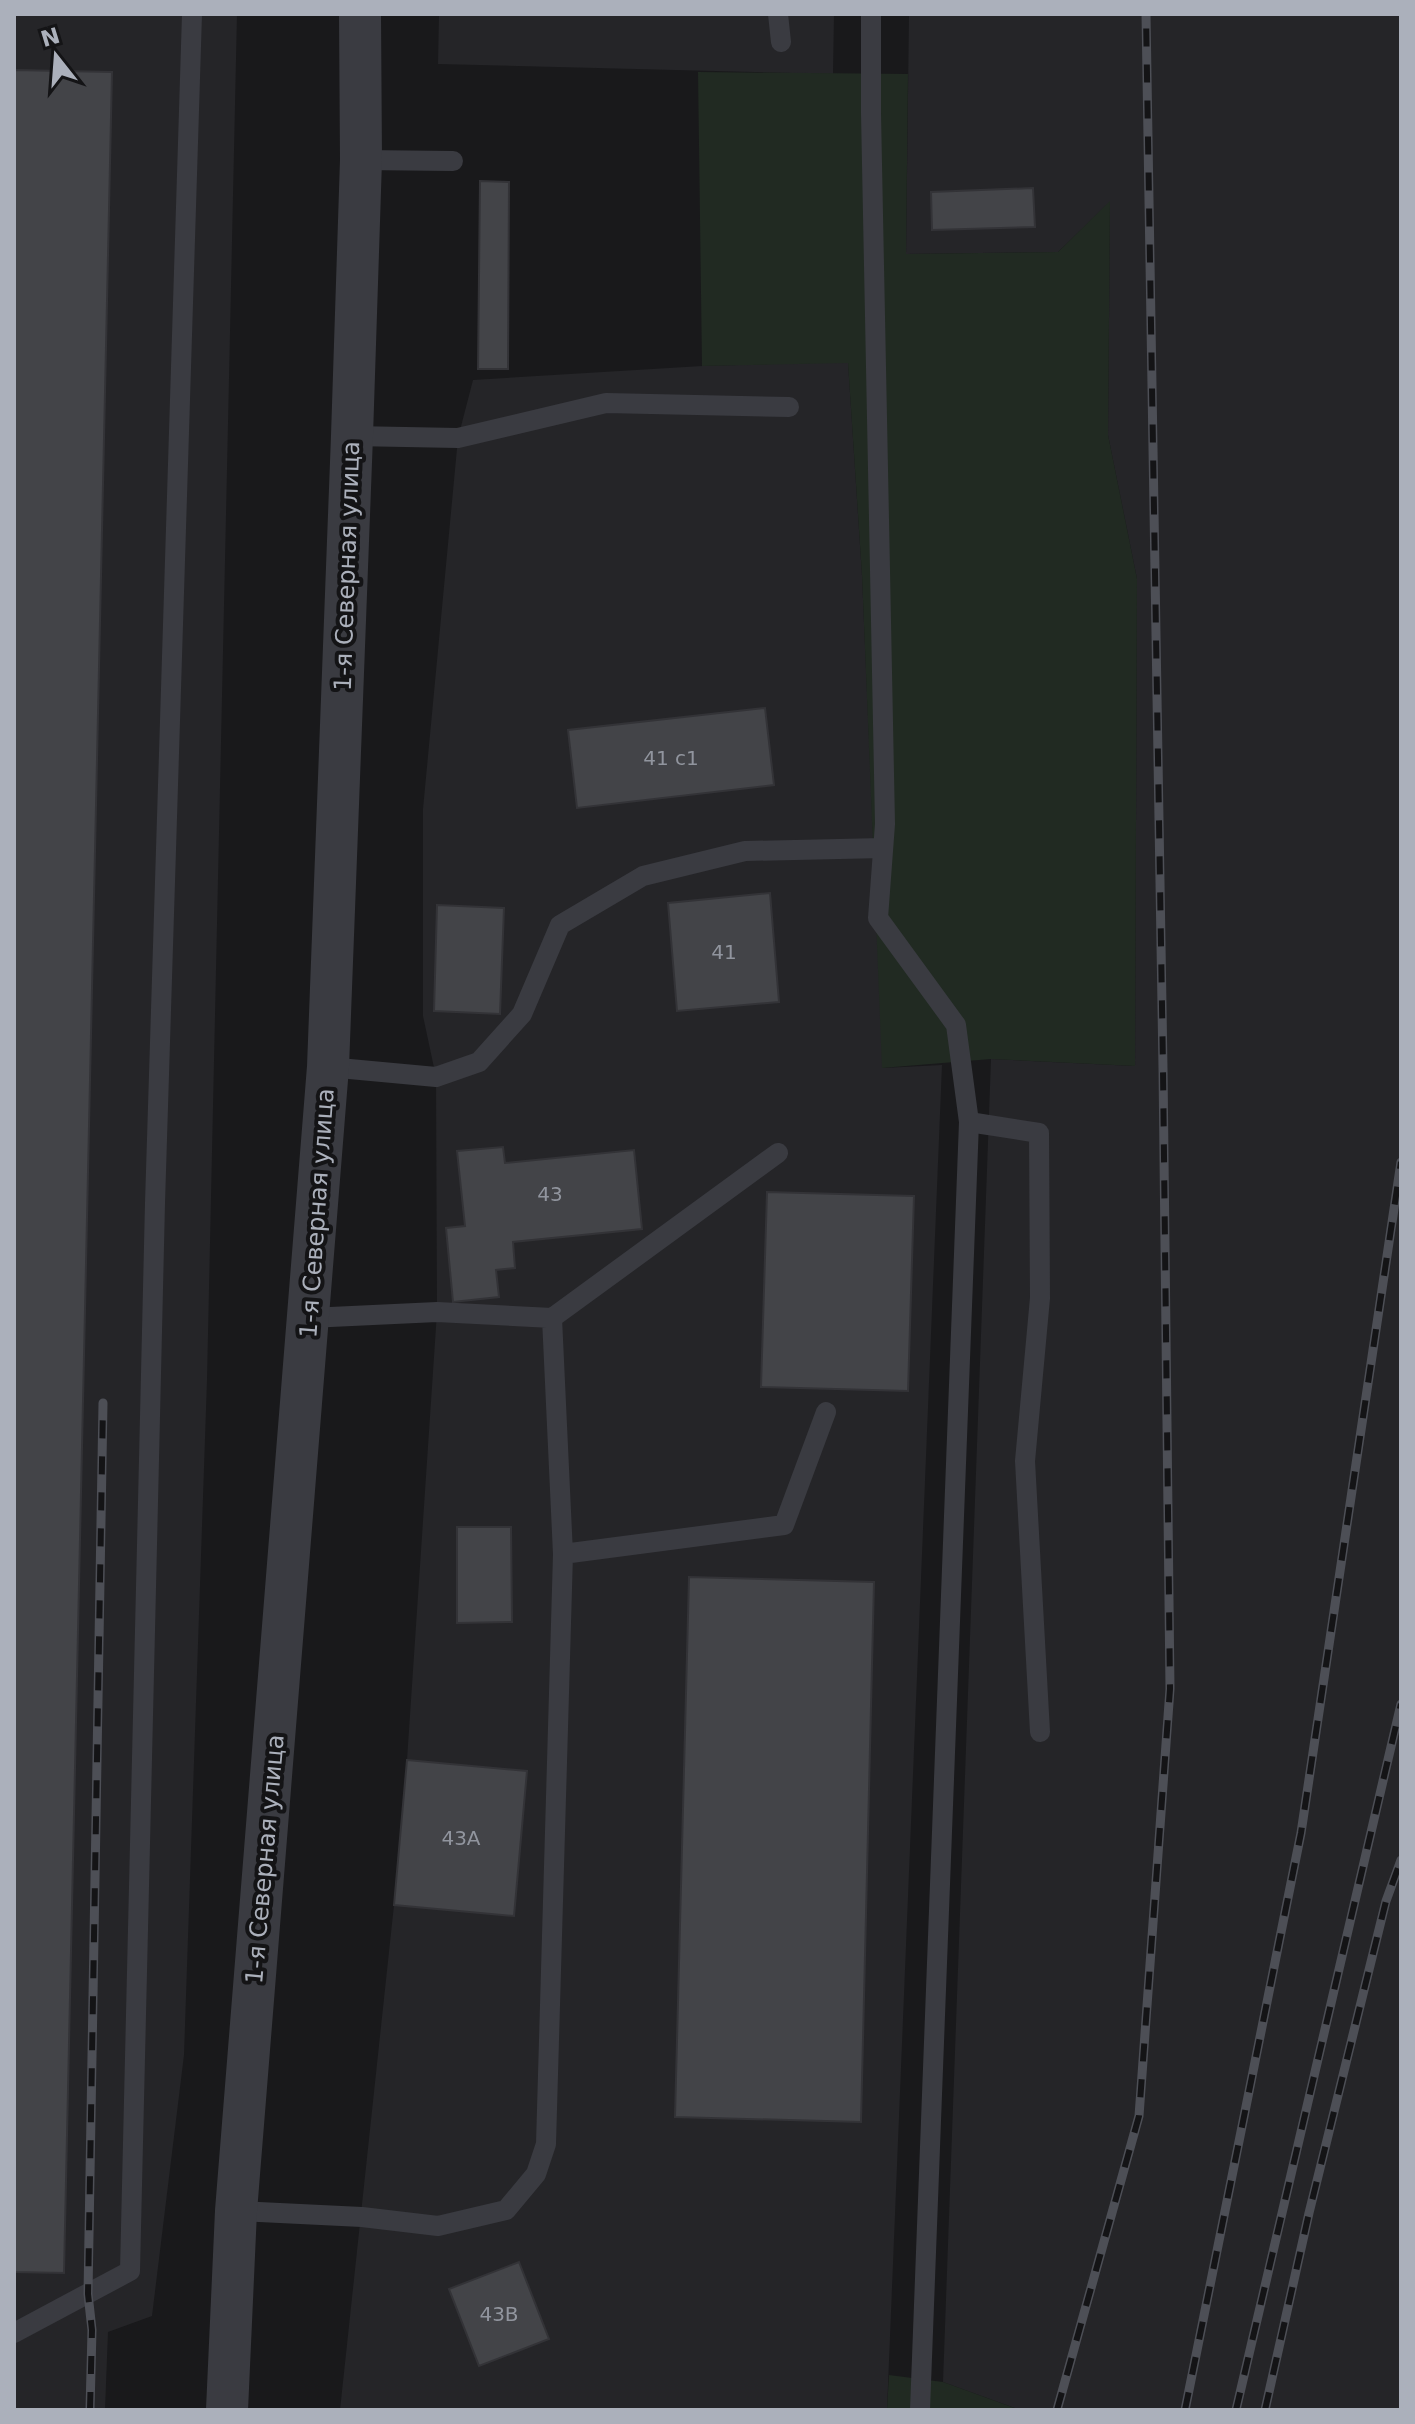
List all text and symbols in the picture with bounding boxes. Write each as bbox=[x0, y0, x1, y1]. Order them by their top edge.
north arrow bbox=[16, 16, 96, 96]
text: N bbox=[38, 23, 63, 52]
street label: 1-я Северная улица bbox=[329, 440, 365, 692]
house number: 41 с1 bbox=[643, 746, 699, 770]
house number: 41 bbox=[711, 940, 737, 964]
street label: 1-я Северная улица bbox=[294, 1087, 340, 1339]
house number: 43 bbox=[537, 1182, 563, 1206]
street label: 1-я Северная улица bbox=[240, 1733, 290, 1985]
house number: 43А bbox=[441, 1826, 481, 1850]
house number: 43В bbox=[479, 2302, 519, 2326]

